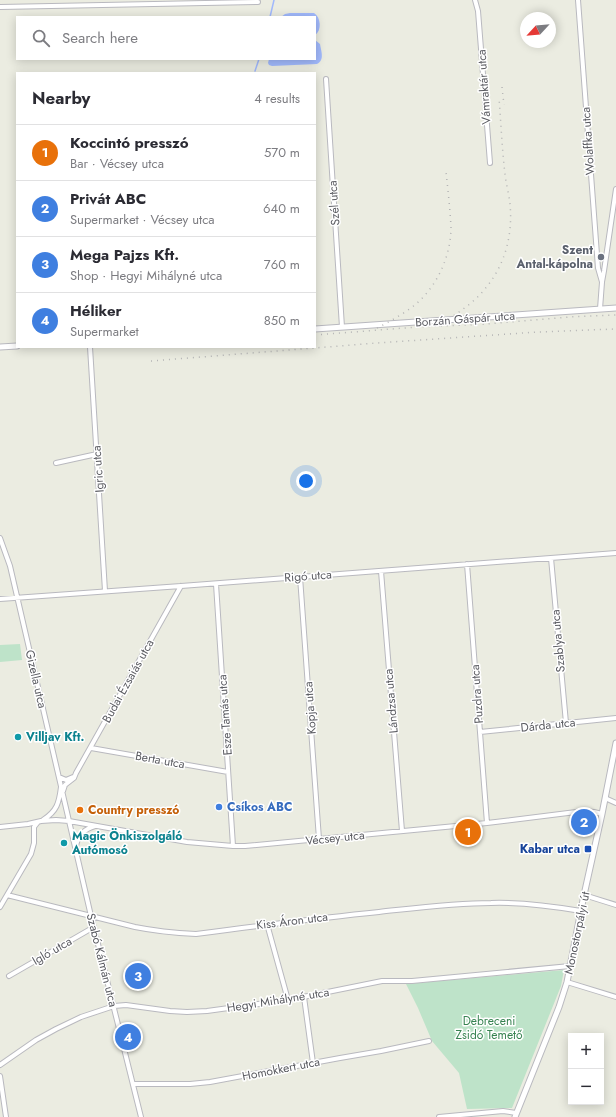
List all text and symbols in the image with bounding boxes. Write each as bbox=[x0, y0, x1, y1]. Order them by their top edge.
north arrow bbox=[520, 12, 556, 48]
search box bbox=[16, 16, 316, 60]
icon: search bbox=[30, 27, 52, 49]
text: Search here bbox=[62, 27, 138, 49]
street label: Vámraktár utca bbox=[472, 49, 496, 125]
text: Nearby bbox=[32, 86, 90, 110]
text: 4 results bbox=[254, 89, 300, 108]
street label: Wolaffka utca bbox=[577, 106, 599, 176]
text: Koccintó presszó bbox=[70, 132, 189, 154]
text: 1 bbox=[42, 143, 48, 162]
text: 570 m bbox=[264, 143, 300, 162]
text: Bar · Vécsey utca bbox=[70, 154, 164, 173]
street label: Szél utca bbox=[323, 180, 345, 226]
text: Privát ABC bbox=[70, 188, 146, 210]
text: 2 bbox=[41, 199, 49, 218]
text: 640 m bbox=[263, 199, 300, 218]
text: Supermarket · Vécsey utca bbox=[70, 210, 215, 229]
place label: Szent Antal-kápolna bbox=[516, 241, 593, 273]
text: Mega Pajzs Kft. bbox=[70, 244, 179, 266]
marker: Szent Antal-kápolna bbox=[596, 252, 606, 262]
text: 3 bbox=[41, 255, 49, 274]
text: 760 m bbox=[264, 255, 300, 274]
text: Shop · Hegyi Mihályné utca bbox=[70, 266, 222, 285]
text: Héliker bbox=[70, 300, 122, 322]
street label: Borzán Gáspár utca bbox=[414, 307, 516, 331]
text: 4 bbox=[40, 311, 50, 330]
text: 850 m bbox=[264, 311, 300, 330]
text: Supermarket bbox=[70, 322, 139, 341]
street label: Igric utca bbox=[87, 445, 109, 493]
your location bbox=[296, 471, 316, 491]
street label: Rigó utca bbox=[284, 565, 333, 587]
street label: Szablya utca bbox=[546, 609, 570, 673]
street label: Budai Ézsaiás utca bbox=[98, 636, 159, 726]
street label: Gizella utca bbox=[21, 648, 52, 710]
street label: Puzdra utca bbox=[466, 664, 488, 724]
street label: Lándzsa utca bbox=[379, 668, 403, 734]
street label: Esze Tamás utca bbox=[213, 674, 237, 756]
street label: Kopja utca bbox=[299, 681, 321, 735]
street label: Dárda utca bbox=[520, 713, 577, 737]
place label: Villjav Kft. bbox=[25, 728, 85, 746]
marker: Villjav Kft. bbox=[13, 732, 23, 742]
street label: Berta utca bbox=[134, 747, 186, 773]
place label: Csíkos ABC bbox=[227, 798, 292, 816]
place label: Country presszó bbox=[88, 801, 179, 819]
marker: Csíkos ABC bbox=[214, 802, 224, 812]
marker: Country presszó bbox=[75, 805, 85, 815]
pin: 2 bbox=[571, 807, 597, 837]
pin: 1 bbox=[455, 817, 481, 847]
street label: Vécsey utca bbox=[305, 826, 366, 850]
place label: Magic Önkiszolgáló Autómosó bbox=[71, 827, 182, 859]
marker: Magic Önkiszolgáló Autómosó bbox=[59, 838, 69, 848]
place label: Kabar utca bbox=[520, 840, 580, 858]
marker: Kabar utca bbox=[583, 844, 593, 854]
street label: Monostorpályi út bbox=[559, 890, 595, 976]
street label: Kiss Áron utca bbox=[255, 908, 329, 934]
street label: Szabó Kálmán utca bbox=[82, 911, 122, 1009]
street label: Igló utca bbox=[29, 932, 75, 970]
pin: 3 bbox=[125, 961, 151, 991]
street label: Hegyi Mihályné utca bbox=[226, 983, 331, 1017]
park label: Debreceni Zsidó Temető bbox=[455, 1012, 523, 1044]
pin: 4 bbox=[115, 1022, 141, 1052]
map controls bbox=[568, 1033, 604, 1105]
button: + bbox=[568, 1033, 604, 1069]
street label: Homokkert utca bbox=[241, 1053, 322, 1085]
button: − bbox=[568, 1069, 604, 1105]

